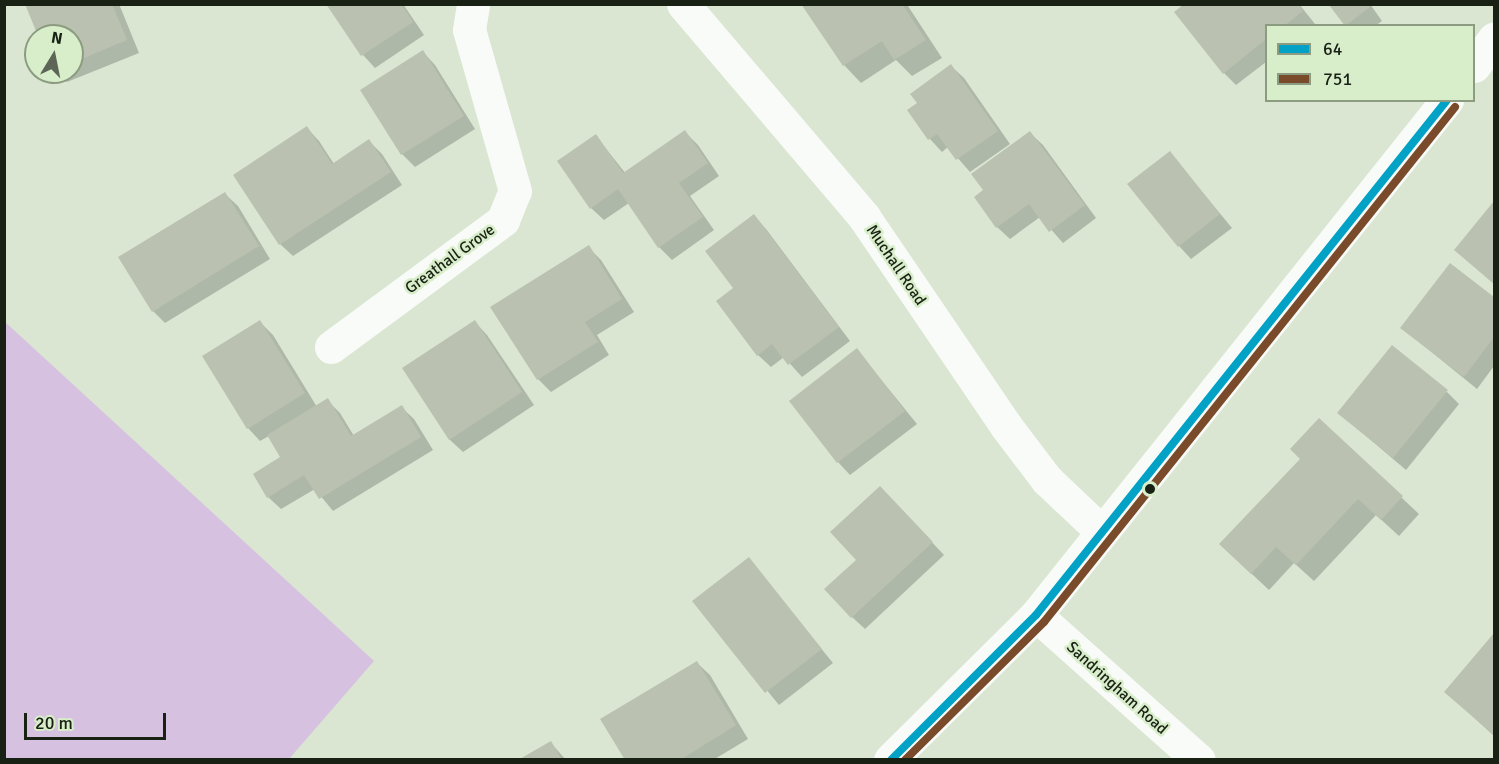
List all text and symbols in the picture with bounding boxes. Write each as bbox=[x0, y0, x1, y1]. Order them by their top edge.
north arrow bbox=[24, 24, 84, 84]
legend bbox=[1265, 24, 1475, 102]
text: N bbox=[50, 27, 64, 49]
text: 64 bbox=[1323, 38, 1342, 60]
text: 751 bbox=[1323, 68, 1352, 90]
street label: Greathall Grove bbox=[401, 220, 499, 298]
street label: Muchall Road bbox=[862, 221, 930, 309]
unlabelled marker bbox=[1144, 483, 1156, 495]
street label: Sandringham Road bbox=[1063, 638, 1171, 738]
scale bar bbox=[27, 701, 170, 739]
text: 20 m bbox=[35, 712, 73, 734]

